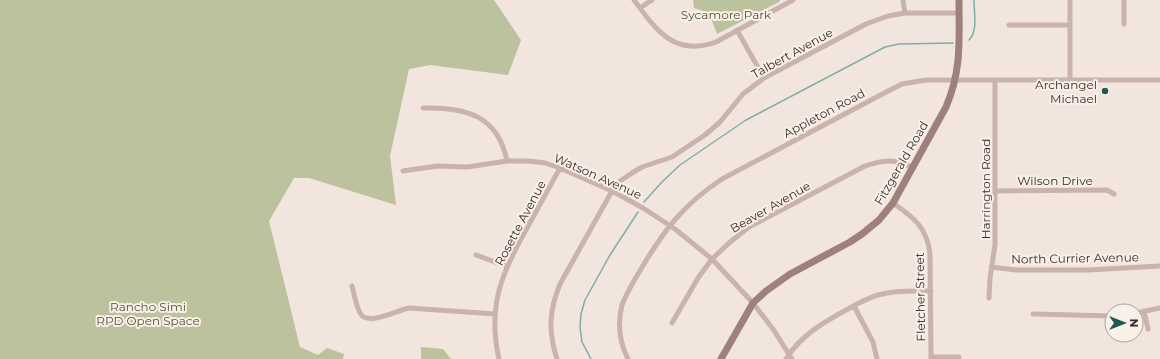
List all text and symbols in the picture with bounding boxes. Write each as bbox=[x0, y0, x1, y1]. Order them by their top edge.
park label: Sycamore Park bbox=[681, 7, 772, 22]
street label: Talbert Avenue bbox=[749, 24, 835, 82]
place label: Archangel Michael bbox=[1035, 77, 1097, 106]
street label: Appleton Road bbox=[781, 85, 867, 141]
marker: Archangel Michael bbox=[1100, 86, 1110, 96]
street label: Fitzgerald Road bbox=[871, 118, 931, 208]
street label: Harrington Road bbox=[978, 139, 993, 239]
street label: Watson Avenue bbox=[552, 150, 644, 202]
street label: Wilson Drive bbox=[1017, 173, 1093, 188]
street label: Rosette Avenue bbox=[491, 178, 549, 268]
street label: Beaver Avenue bbox=[727, 178, 813, 236]
street label: North Currier Avenue bbox=[1011, 249, 1139, 267]
street label: Fletcher Street bbox=[912, 252, 928, 342]
park label: Rancho Simi RPD Open Space bbox=[96, 299, 200, 328]
north arrow bbox=[1104, 303, 1144, 343]
text: N bbox=[1127, 319, 1141, 327]

